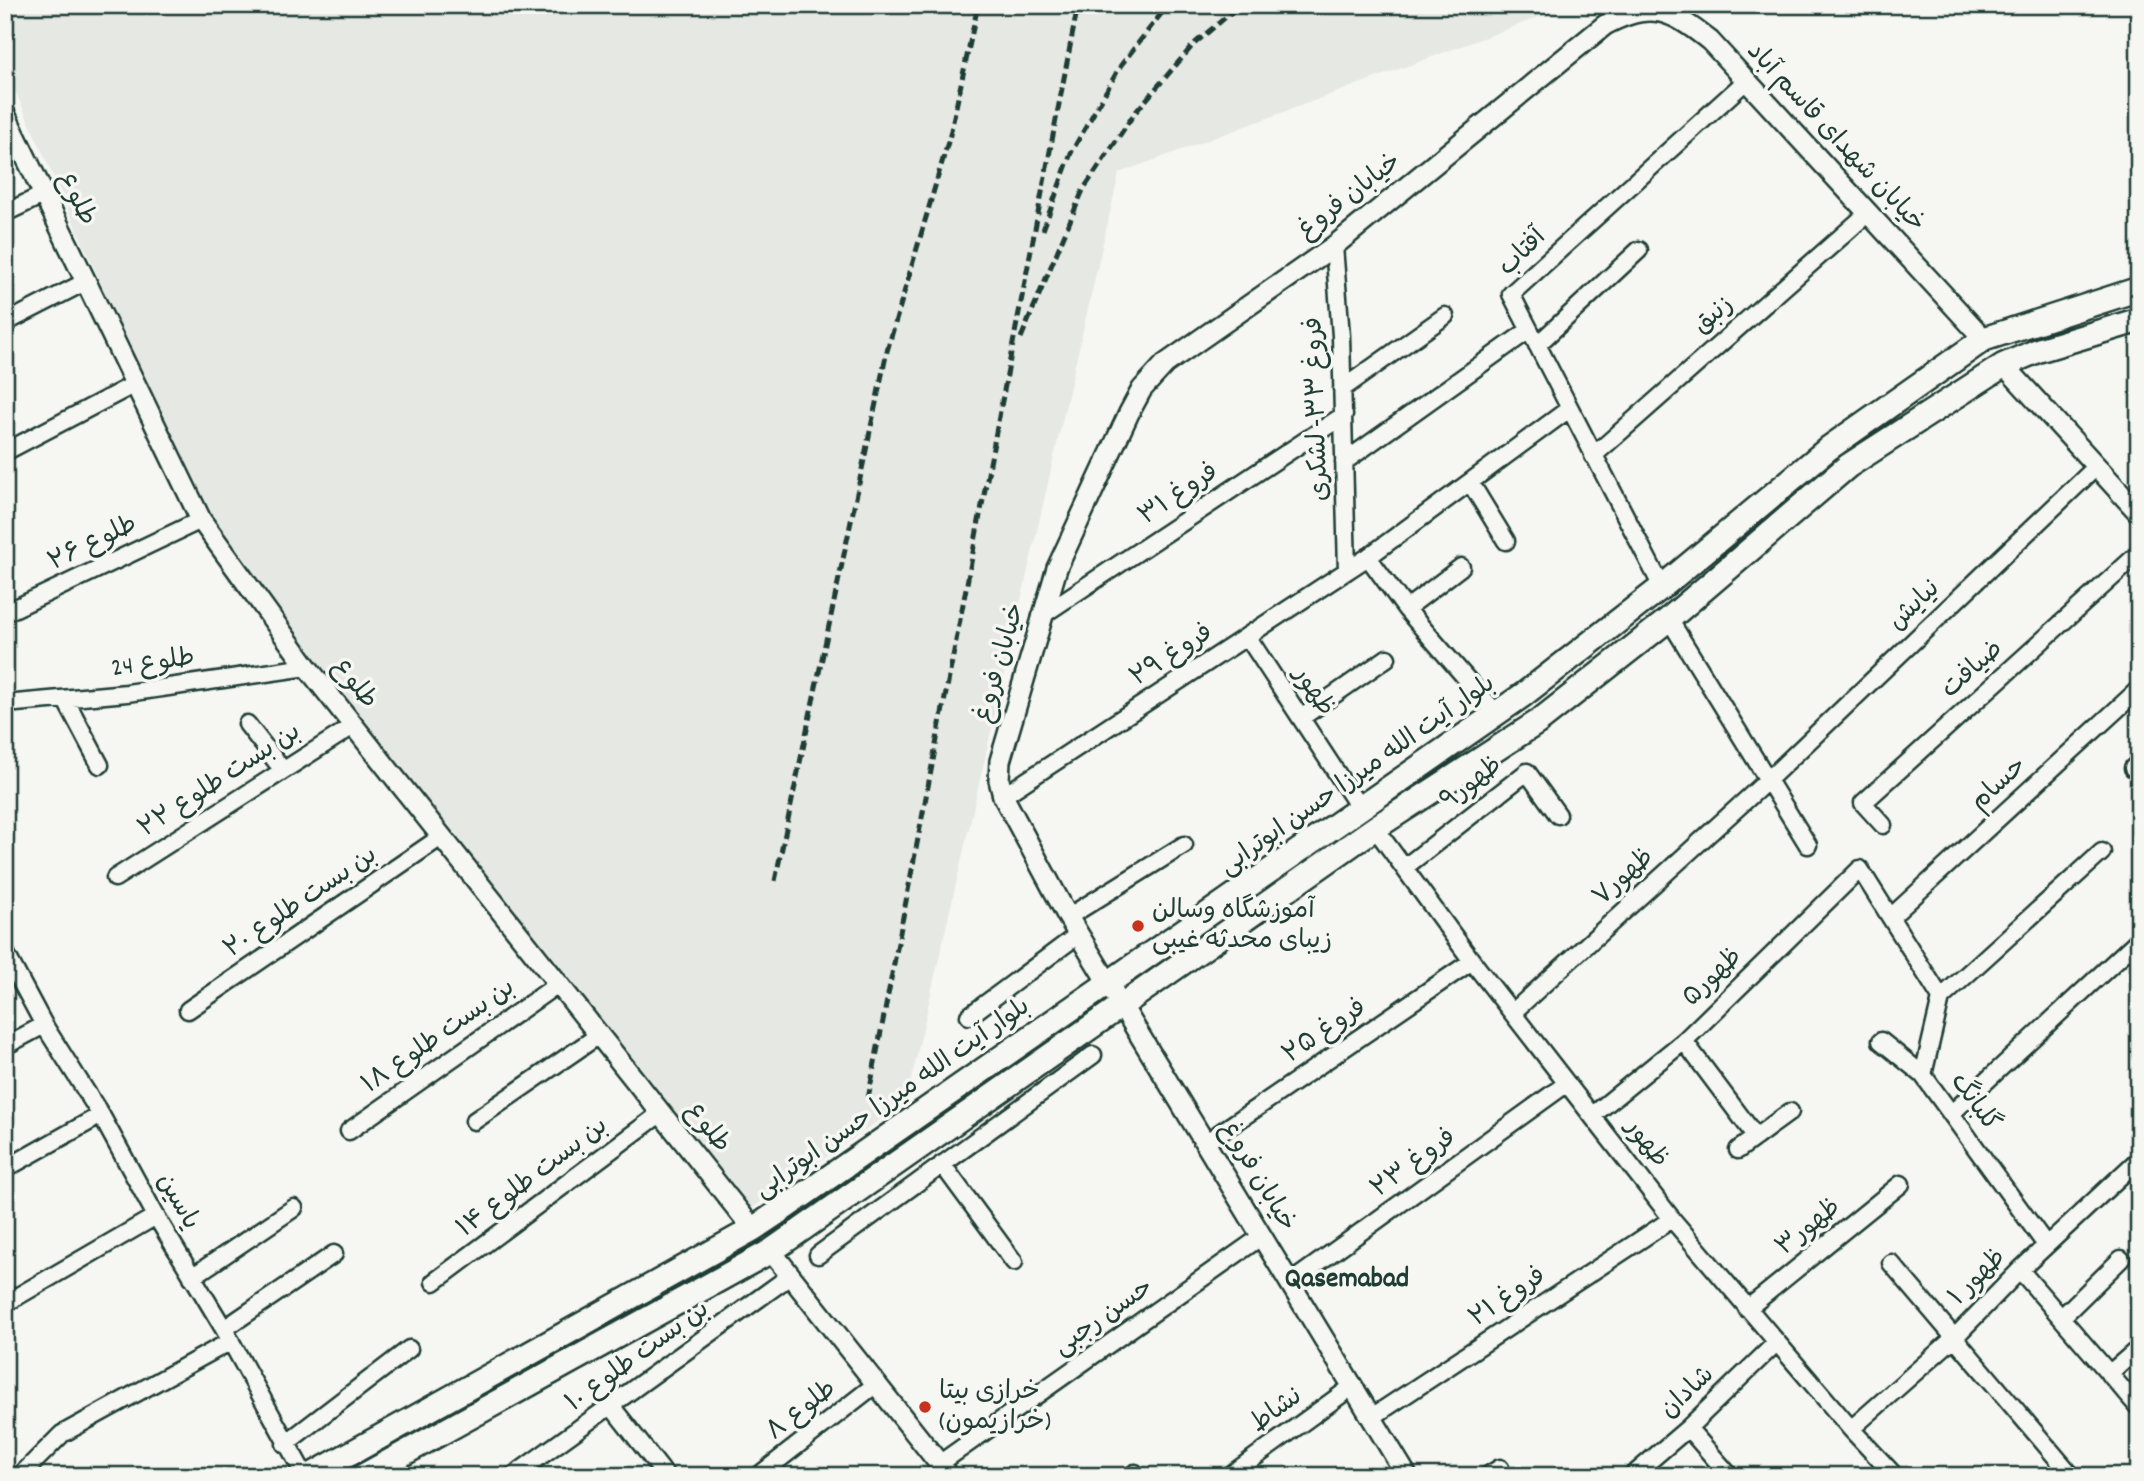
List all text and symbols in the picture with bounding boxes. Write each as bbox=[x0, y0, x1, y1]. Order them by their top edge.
street label: خیابان شهدای قاسم آباد bbox=[1737, 35, 1933, 241]
street label: خیابان فروغ bbox=[1290, 145, 1410, 249]
street label: طلوع bbox=[47, 166, 105, 232]
street label: آفتاب bbox=[1491, 219, 1557, 285]
street label: زنبق bbox=[1686, 288, 1742, 344]
street label: فروغ ۳۳- لشکری bbox=[1296, 316, 1340, 502]
street label: فروغ ۳۱ bbox=[1132, 455, 1226, 535]
street label: طلوع ۲۶ bbox=[42, 507, 144, 581]
street label: نيايش bbox=[1881, 572, 1949, 640]
street label: خیابان فروغ bbox=[966, 599, 1036, 727]
street label: فروغ ۲۹ bbox=[1123, 615, 1221, 697]
street label: ضیافت bbox=[1934, 632, 2012, 708]
street label: طلوع 24 bbox=[109, 640, 197, 688]
street label: طلوع bbox=[322, 651, 386, 717]
street label: ظهور bbox=[1282, 658, 1343, 724]
street label: بلوار آیت الله میرزا حسن ابوترابی bbox=[1212, 666, 1504, 886]
street label: بن بست طلوع ۲۲ bbox=[131, 714, 309, 848]
street label: ظهور۹ bbox=[1433, 748, 1511, 820]
street label: حسام bbox=[1963, 749, 2035, 821]
street label: بن بست طلوع ۲۰ bbox=[217, 838, 385, 968]
street label: ظهور۷ bbox=[1585, 840, 1663, 916]
place label: آموزشگاه وسالن زیبای محدثه غیبی bbox=[1152, 893, 1332, 960]
marker: آموزشگاه وسالن زیبای محدثه غیبی bbox=[1130, 918, 1146, 934]
street label: ظهور۵ bbox=[1675, 940, 1751, 1016]
street label: بن بست طلوع ۱۸ bbox=[355, 970, 523, 1104]
street label: بلوار آیت الله میرزا حسن ابوترابی bbox=[747, 989, 1039, 1209]
street label: فروغ ۲۵ bbox=[1276, 990, 1374, 1074]
street label: گلبانگ bbox=[1940, 1066, 2008, 1140]
street label: طلوع bbox=[675, 1095, 739, 1161]
street label: بن بست طلوع ۱۴ bbox=[450, 1109, 616, 1247]
street label: ظهور bbox=[1614, 1110, 1677, 1176]
street label: خیابان فروغ bbox=[1209, 1115, 1305, 1239]
street label: فروغ ۲۳ bbox=[1364, 1120, 1464, 1208]
street label: یاسین bbox=[146, 1167, 208, 1237]
street label: ظهور۳ bbox=[1768, 1190, 1850, 1266]
street label: ظهور ۱ bbox=[1941, 1241, 2015, 1315]
street label: فروغ ۲۱ bbox=[1462, 1259, 1554, 1337]
district label: Qasemabad bbox=[1285, 1261, 1409, 1301]
street label: حسن رجبی bbox=[1047, 1270, 1161, 1366]
street label: بن بست طلوع ۱۰ bbox=[558, 1292, 718, 1422]
street label: شادان bbox=[1652, 1358, 1724, 1428]
street label: طلوع ۸ bbox=[759, 1372, 845, 1450]
place label: خرازی بیتا (خرازیمون) bbox=[939, 1374, 1051, 1441]
street label: نشاط bbox=[1243, 1379, 1311, 1443]
marker: خرازی بیتا (خرازیمون) bbox=[917, 1399, 933, 1415]

